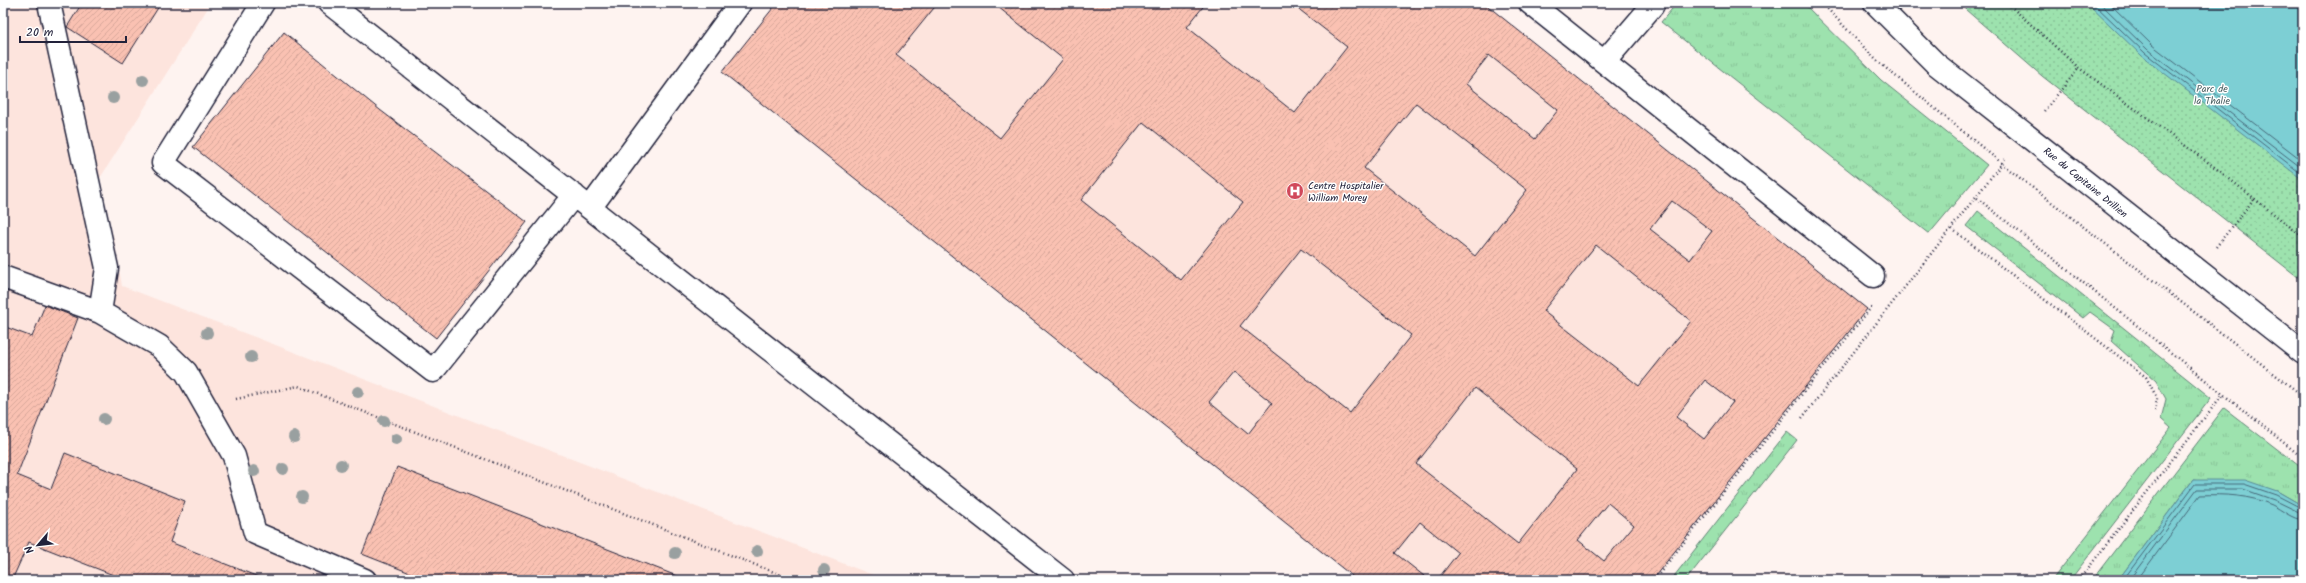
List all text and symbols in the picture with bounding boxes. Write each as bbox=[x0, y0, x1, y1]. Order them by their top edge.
scale bar bbox=[20, 18, 126, 44]
text: 20 m bbox=[26, 23, 54, 42]
park label: Parc de la Thalie bbox=[2194, 81, 2230, 109]
street label: Rue du Capitaine Drillien bbox=[2040, 144, 2131, 222]
place label: Centre Hospitalier William Morey bbox=[1308, 178, 1384, 206]
hospital icon: Centre Hospitalier William Morey bbox=[1285, 181, 1305, 201]
north arrow bbox=[18, 525, 58, 565]
text: N bbox=[20, 542, 40, 557]

